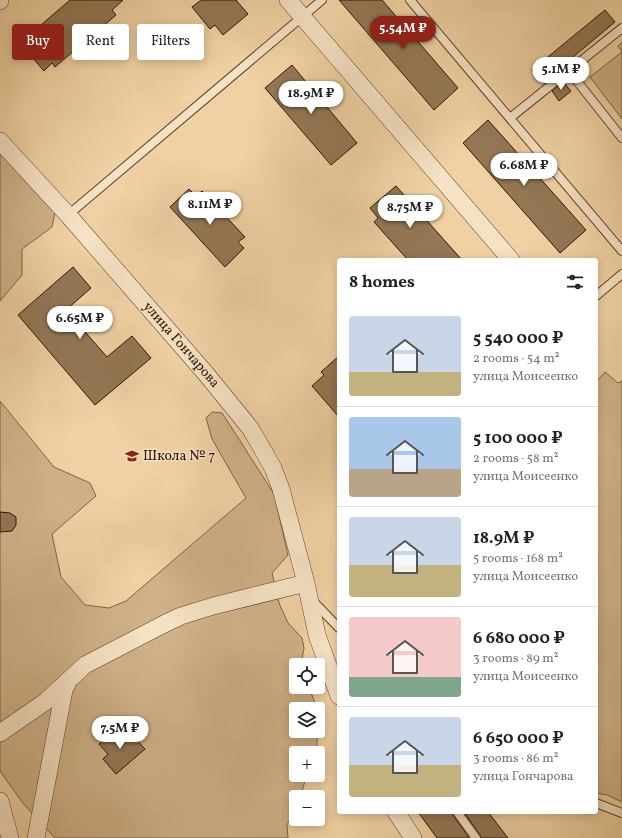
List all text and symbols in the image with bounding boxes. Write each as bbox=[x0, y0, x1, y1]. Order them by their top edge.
pin: 5.54M ₽ bbox=[366, 16, 440, 50]
text: 5.54M ₽ bbox=[379, 20, 427, 38]
chip: Buy bbox=[12, 24, 64, 60]
chip: Rent bbox=[72, 24, 129, 60]
chip: Filters bbox=[137, 24, 204, 60]
pin: 5.1M ₽ bbox=[528, 57, 594, 91]
text: 5.1M ₽ bbox=[541, 61, 581, 79]
pin: 18.9M ₽ bbox=[274, 81, 348, 115]
text: 18.9M ₽ bbox=[287, 85, 335, 103]
pin: 6.68M ₽ bbox=[487, 153, 561, 187]
text: 6.68M ₽ bbox=[499, 157, 549, 175]
pin: 8.11M ₽ bbox=[173, 192, 247, 226]
pin: 8.75M ₽ bbox=[373, 195, 447, 229]
text: 8.11M ₽ bbox=[187, 196, 233, 214]
text: 8.75M ₽ bbox=[387, 199, 433, 217]
text: 8 homes bbox=[349, 271, 415, 294]
icon: filters bbox=[564, 271, 586, 293]
street label: улица Гончарова bbox=[138, 298, 224, 392]
pin: 6.65M ₽ bbox=[43, 306, 117, 340]
text: 6.65M ₽ bbox=[56, 310, 104, 328]
text: 5 540 000 ₽ bbox=[473, 327, 563, 350]
icon: home bbox=[381, 332, 429, 380]
text: 2 rooms · 54 m² bbox=[473, 350, 560, 368]
text: улица Моисеенко bbox=[473, 368, 578, 386]
text: 5 100 000 ₽ bbox=[473, 427, 563, 450]
icon: home bbox=[381, 433, 429, 481]
place label: Школа № 7 bbox=[143, 447, 215, 466]
school or university icon: Школа № 7 bbox=[124, 448, 140, 464]
text: 2 rooms · 58 m² bbox=[473, 450, 558, 468]
text: улица Моисеенко bbox=[473, 468, 578, 486]
text: 18.9M ₽ bbox=[473, 527, 535, 550]
icon: home bbox=[381, 533, 429, 581]
text: 5 rooms · 168 m² bbox=[473, 550, 563, 568]
text: улица Моисеенко bbox=[473, 568, 578, 586]
text: 6 680 000 ₽ bbox=[473, 627, 565, 650]
icon: home bbox=[381, 633, 429, 681]
text: 3 rooms · 89 m² bbox=[473, 650, 559, 668]
map controls bbox=[289, 658, 325, 826]
button: locate bbox=[289, 658, 325, 694]
text: улица Моисеенко bbox=[473, 668, 578, 686]
button: layers bbox=[289, 702, 325, 738]
pin: 7.5M ₽ bbox=[87, 716, 153, 750]
text: 7.5M ₽ bbox=[101, 720, 139, 738]
text: 6 650 000 ₽ bbox=[473, 727, 564, 750]
icon: home bbox=[381, 733, 429, 781]
button: + bbox=[289, 746, 325, 782]
text: 3 rooms · 86 m² bbox=[473, 750, 558, 768]
text: улица Гончарова bbox=[473, 768, 574, 786]
button: − bbox=[289, 790, 325, 826]

